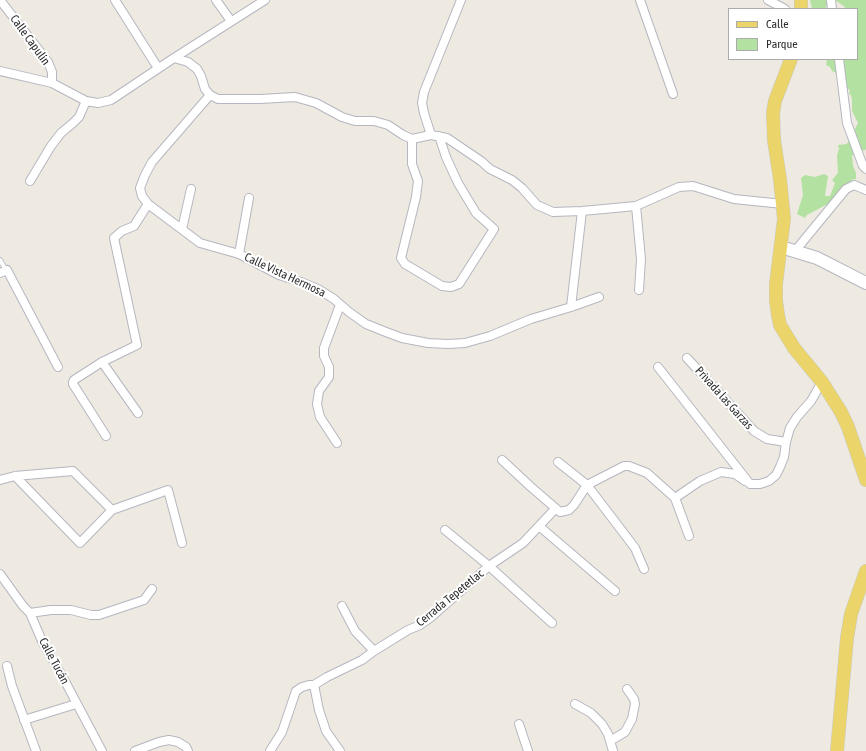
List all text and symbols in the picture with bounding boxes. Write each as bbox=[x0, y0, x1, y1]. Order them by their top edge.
legend bbox=[728, 8, 858, 60]
street label: Calle Capulín bbox=[7, 12, 53, 68]
text: Calle bbox=[766, 17, 789, 31]
text: Parque bbox=[766, 37, 798, 51]
street label: Calle Vista Hermosa bbox=[242, 250, 328, 300]
street label: Privada las Garzas bbox=[692, 364, 756, 432]
street label: Cerrada Tepetetlac bbox=[413, 566, 487, 630]
street label: Calle Tucán bbox=[36, 635, 72, 687]

